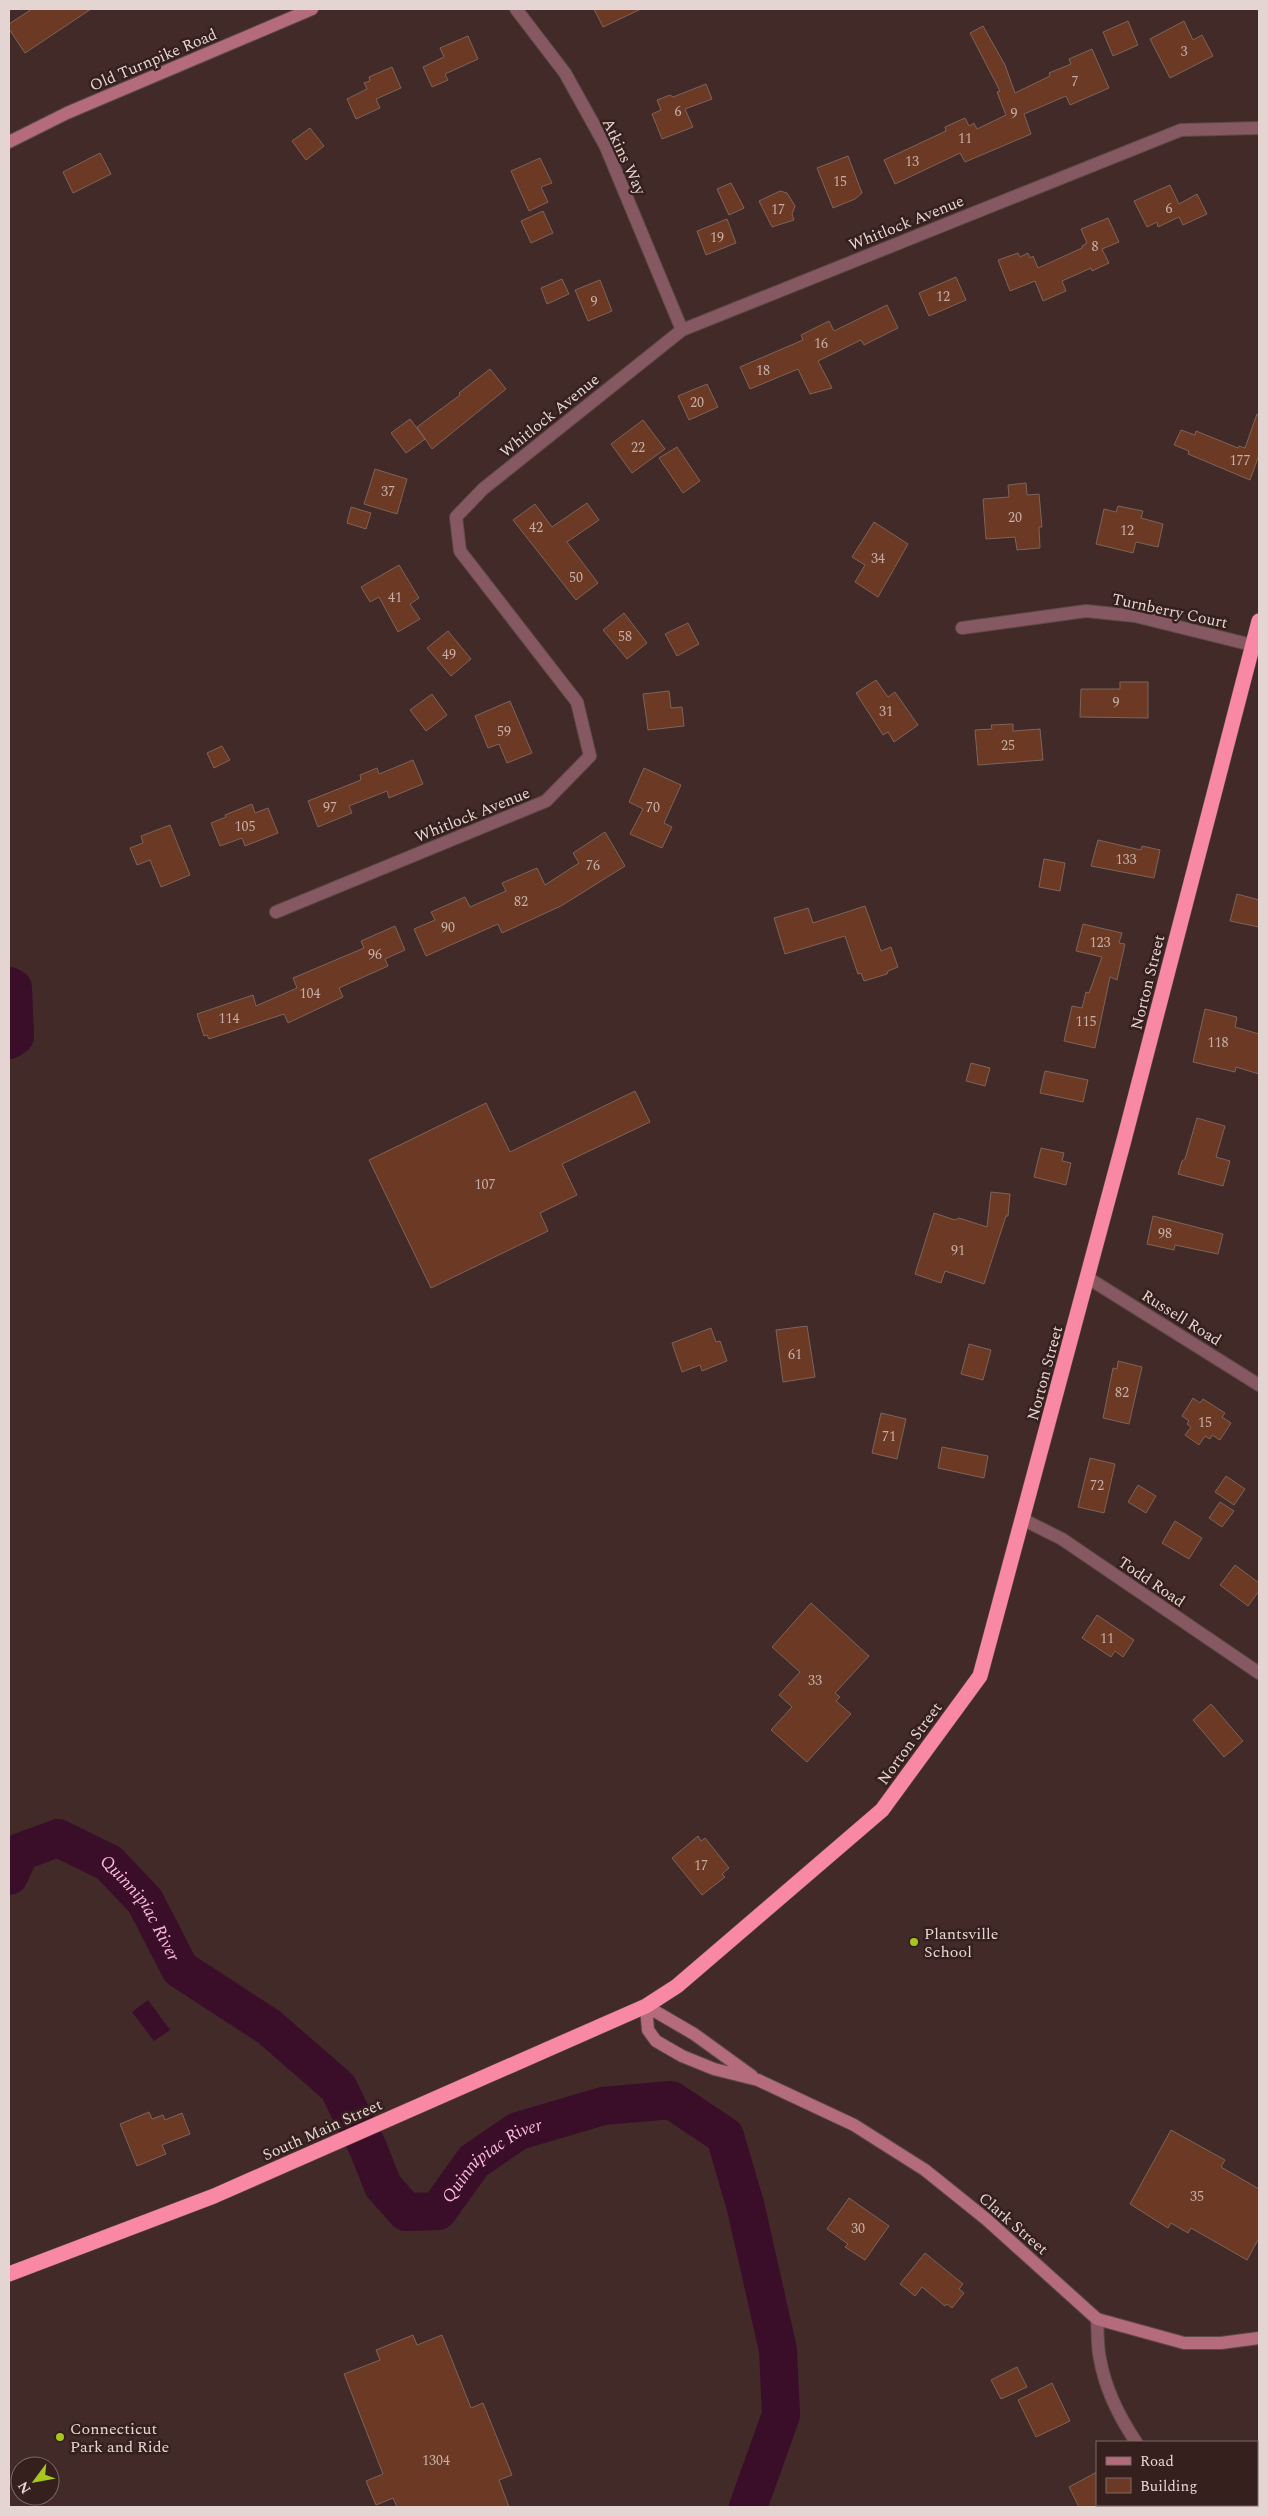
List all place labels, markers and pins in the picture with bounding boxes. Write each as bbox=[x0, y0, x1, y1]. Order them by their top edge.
place label: Plantsville School bbox=[924, 1922, 998, 1964]
marker: Plantsville School bbox=[908, 1936, 920, 1948]
place label: Connecticut Park and Ride bbox=[70, 2417, 169, 2459]
marker: Connecticut Park and Ride bbox=[54, 2431, 66, 2443]

